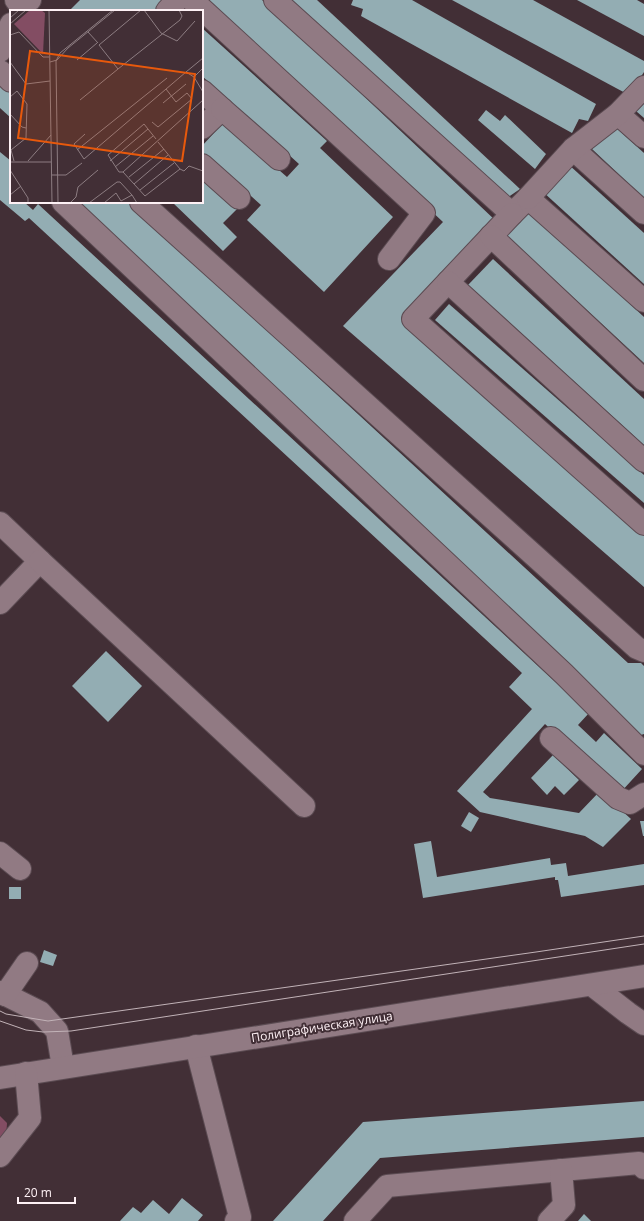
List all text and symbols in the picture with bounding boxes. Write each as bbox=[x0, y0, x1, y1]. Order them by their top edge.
inset map bbox=[10, 10, 203, 203]
street label: Полиграфическая улица bbox=[250, 1007, 394, 1046]
scale bar bbox=[18, 1179, 75, 1205]
text: 20 m bbox=[24, 1184, 52, 1201]

